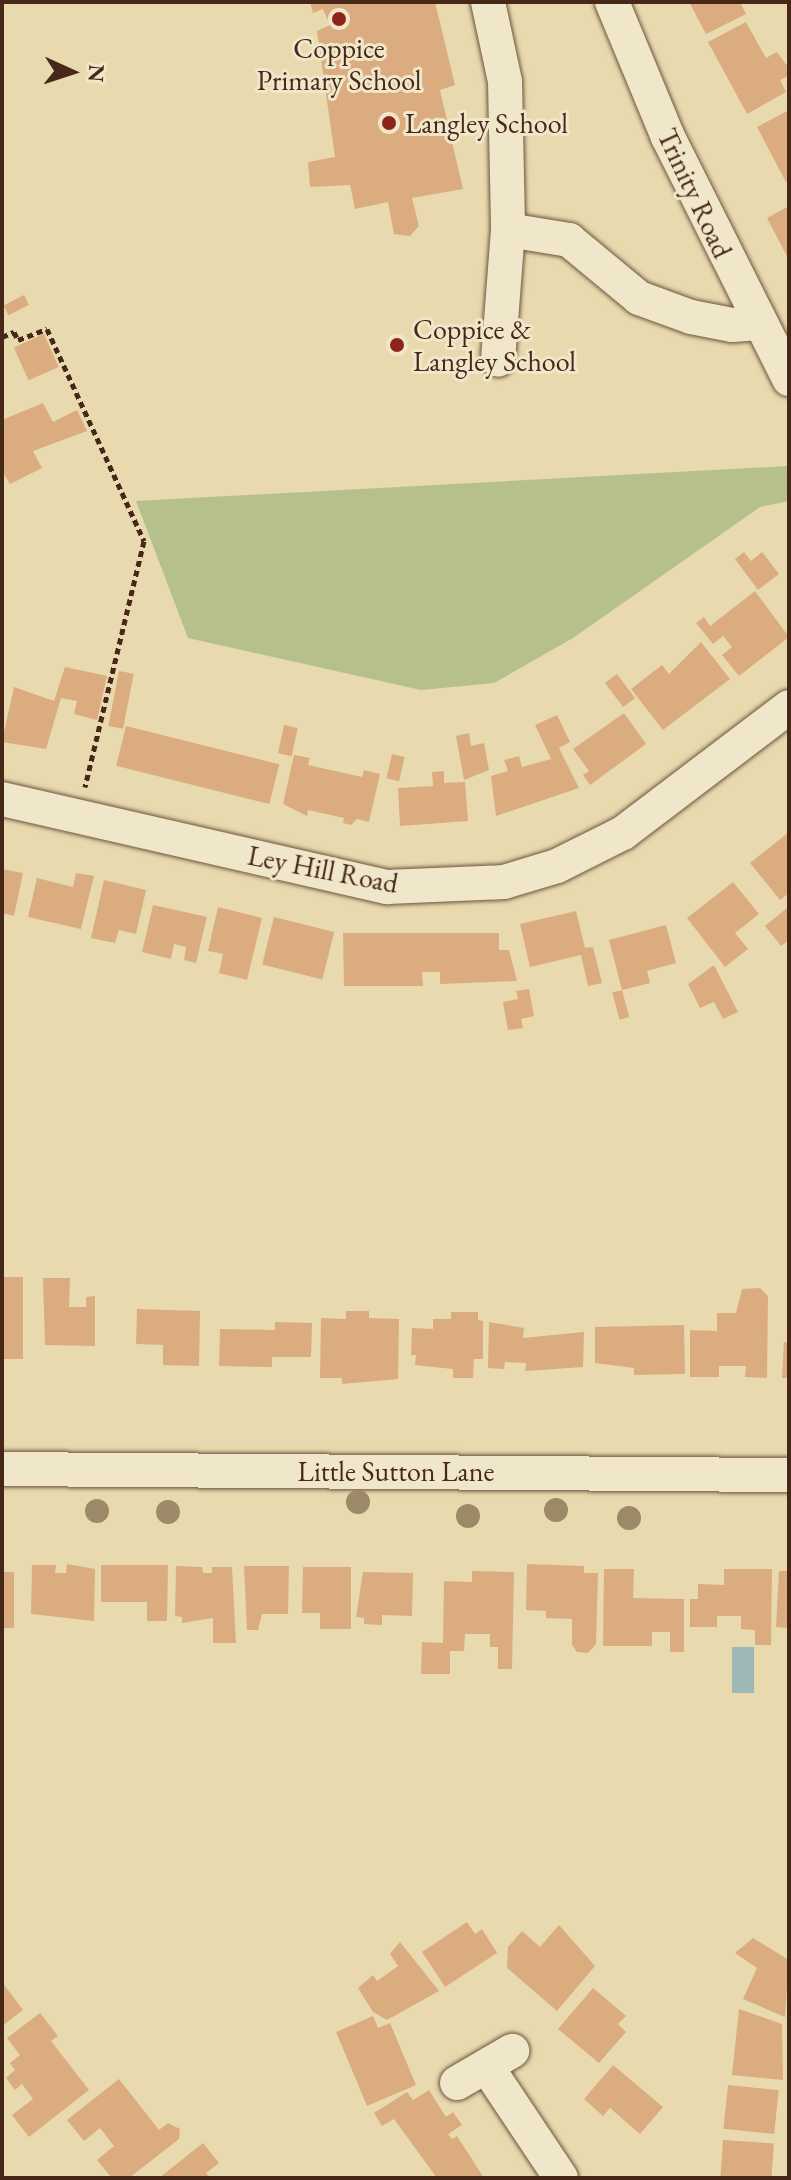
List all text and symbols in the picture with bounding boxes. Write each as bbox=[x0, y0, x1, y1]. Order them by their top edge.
marker: Coppice Primary School bbox=[330, 10, 348, 28]
place label: Coppice Primary School bbox=[257, 31, 421, 97]
north arrow bbox=[32, 32, 112, 112]
text: N bbox=[82, 64, 111, 83]
place label: Langley School bbox=[405, 106, 568, 140]
marker: Langley School bbox=[380, 114, 398, 132]
street label: Trinity Road bbox=[650, 123, 740, 263]
place label: Coppice & Langley School bbox=[413, 312, 576, 378]
marker: Coppice & Langley School bbox=[388, 336, 406, 354]
street label: Ley Hill Road bbox=[245, 838, 401, 900]
street label: Little Sutton Lane bbox=[298, 1454, 494, 1488]

